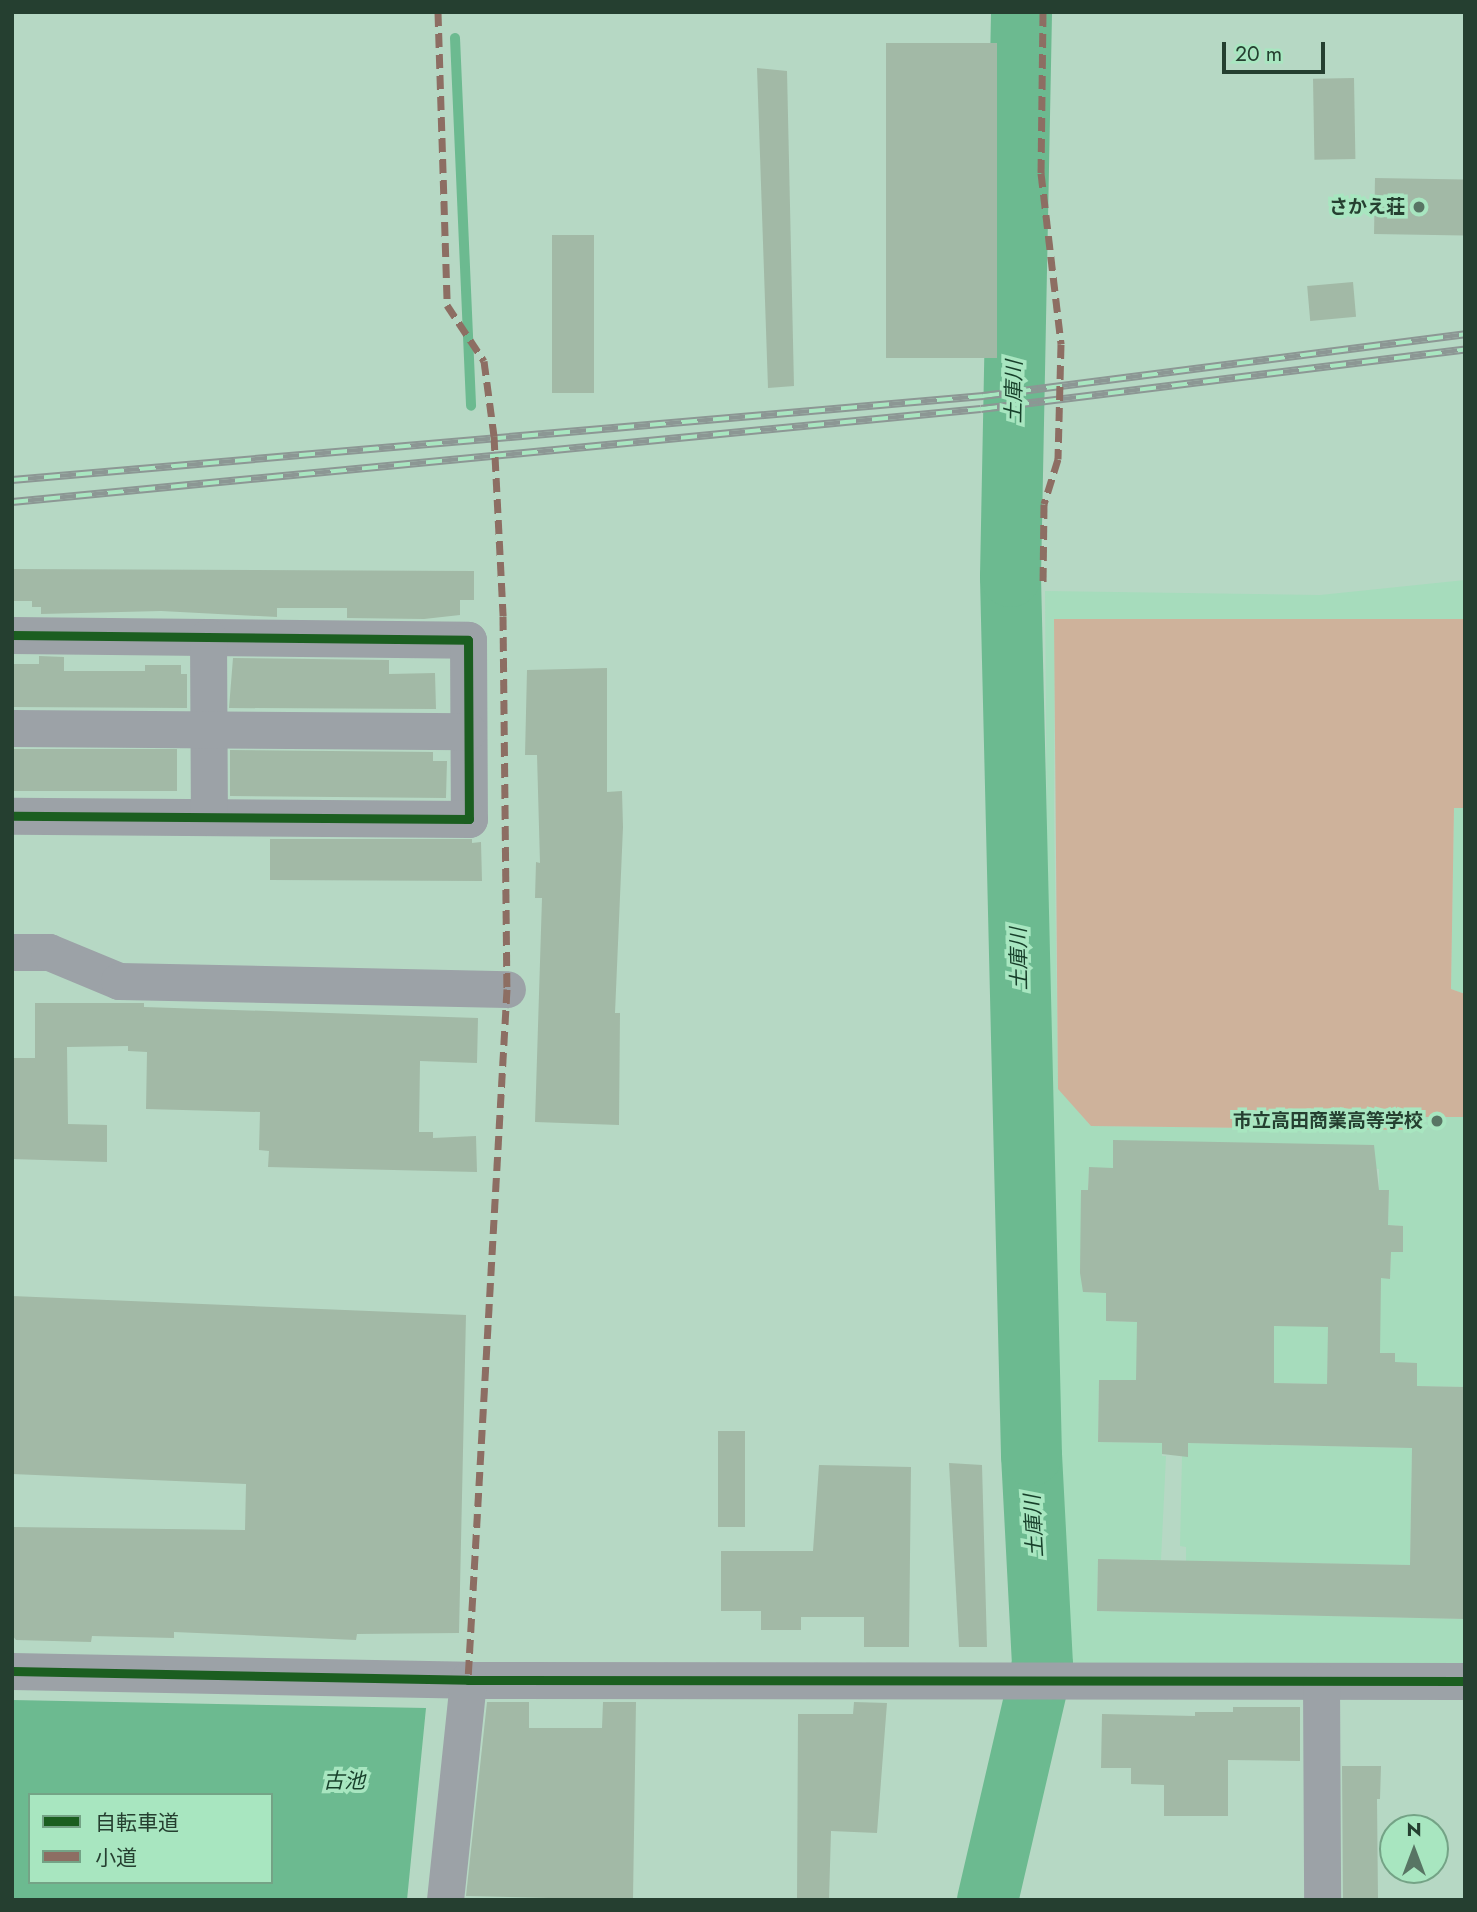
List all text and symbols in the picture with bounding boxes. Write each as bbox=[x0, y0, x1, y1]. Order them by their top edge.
scale bar bbox=[1225, 28, 1328, 72]
text: 20 m bbox=[1235, 39, 1282, 69]
place label: さかえ荘 bbox=[1329, 196, 1405, 218]
marker: さかえ荘 bbox=[1411, 199, 1427, 215]
water label: 土庫川 bbox=[1001, 360, 1027, 424]
water label: 土庫川 bbox=[1006, 927, 1032, 991]
place label: 市立高田商業高等学校 bbox=[1233, 1110, 1423, 1132]
marker: 市立高田商業高等学校 bbox=[1429, 1113, 1445, 1129]
water label: 土庫川 bbox=[1020, 1494, 1048, 1558]
water label: 古池 bbox=[323, 1768, 365, 1794]
legend bbox=[28, 1793, 273, 1884]
text: 自転車道 bbox=[95, 1808, 179, 1838]
north arrow bbox=[1379, 1814, 1449, 1884]
text: N bbox=[1406, 1816, 1422, 1843]
text: 小道 bbox=[95, 1843, 137, 1873]

